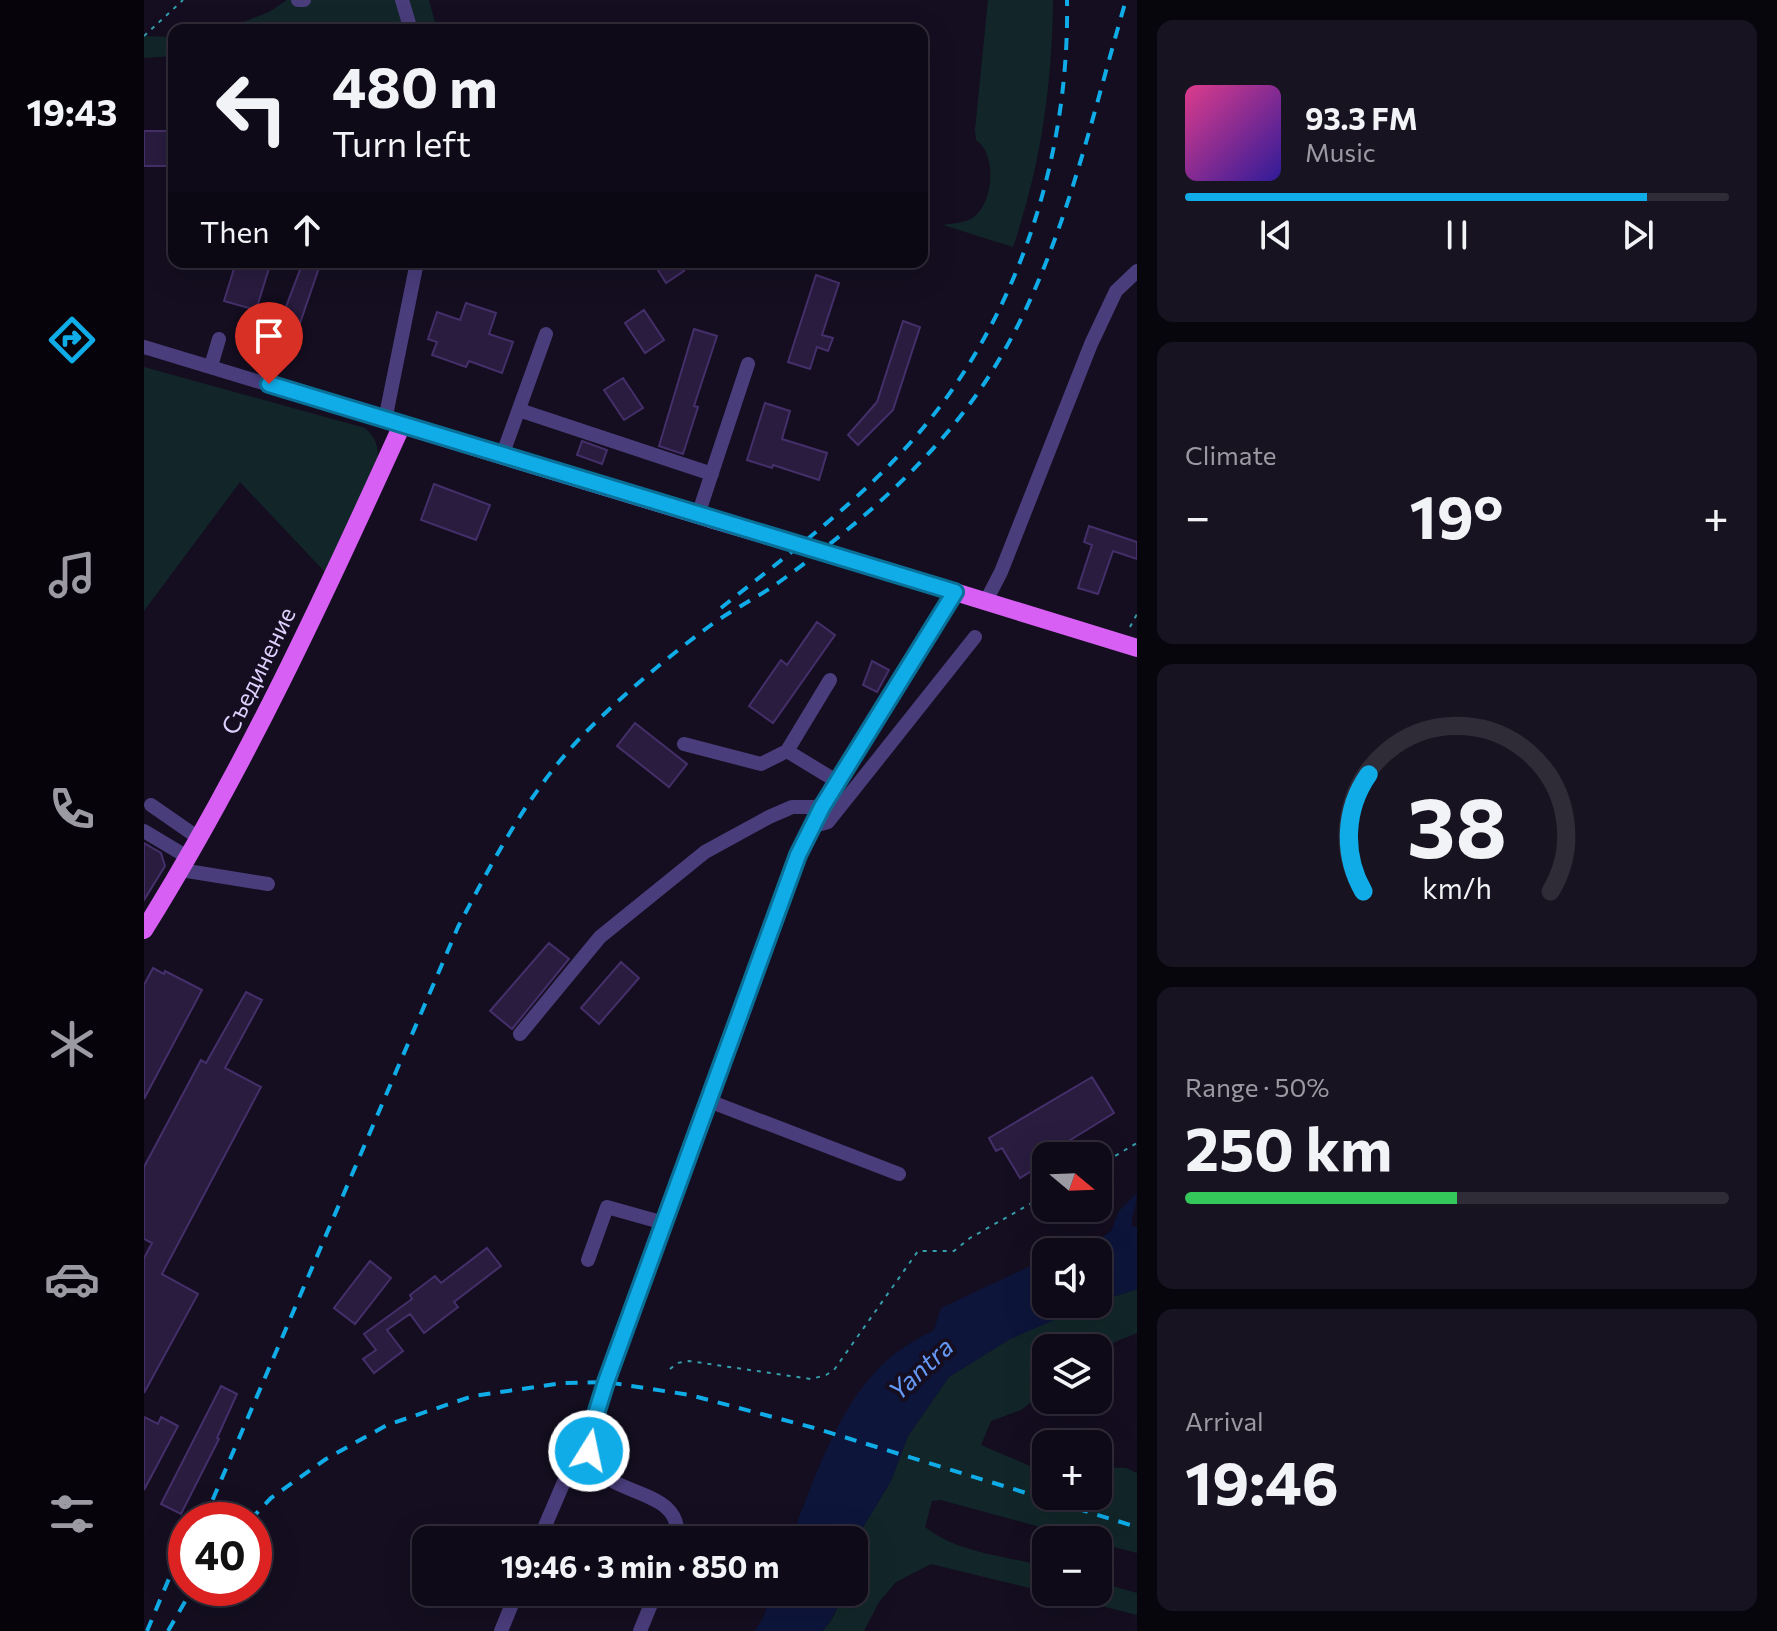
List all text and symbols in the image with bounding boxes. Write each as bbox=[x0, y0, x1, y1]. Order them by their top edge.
text: 480 m bbox=[332, 51, 498, 120]
icon: left bbox=[200, 56, 304, 160]
text: 19:43 bbox=[26, 89, 118, 133]
text: 93.3 FM bbox=[1305, 99, 1418, 136]
text: Turn left bbox=[332, 120, 471, 164]
text: Music bbox=[1305, 136, 1376, 167]
icon: ahead bbox=[285, 208, 329, 252]
text: Then bbox=[200, 212, 269, 249]
icon: previous bbox=[1254, 213, 1298, 257]
icon: pause bbox=[1435, 213, 1479, 257]
icon: next bbox=[1616, 213, 1660, 257]
pin bbox=[235, 302, 303, 384]
icon: directions bbox=[44, 312, 100, 368]
icon: arrive bbox=[247, 314, 291, 358]
text: Climate bbox=[1185, 439, 1277, 470]
text: 19° bbox=[1409, 478, 1504, 551]
text: − bbox=[1185, 488, 1210, 542]
text: + bbox=[1703, 488, 1729, 542]
icon: music bbox=[44, 547, 100, 603]
street label: Съединение bbox=[214, 602, 301, 739]
text: 38 bbox=[1407, 772, 1507, 874]
icon: phone bbox=[44, 781, 100, 837]
text: km/h bbox=[1422, 870, 1492, 905]
icon: climate bbox=[44, 1016, 100, 1072]
text: Range · 50% bbox=[1185, 1071, 1329, 1102]
text: 250 km bbox=[1185, 1110, 1392, 1183]
north arrow bbox=[1032, 1142, 1112, 1222]
map controls bbox=[1032, 1142, 1112, 1606]
button: sound bbox=[1032, 1238, 1112, 1318]
icon: car bbox=[44, 1251, 100, 1307]
water label: Yantra bbox=[881, 1330, 959, 1406]
button: layers bbox=[1032, 1334, 1112, 1414]
text: Arrival bbox=[1185, 1405, 1264, 1436]
position arrow bbox=[547, 1409, 631, 1493]
button: + bbox=[1032, 1430, 1112, 1510]
text: 19:46 bbox=[1185, 1444, 1339, 1517]
icon: filters bbox=[44, 1486, 100, 1542]
speed limit sign: 40 bbox=[168, 1502, 272, 1606]
button: − bbox=[1032, 1526, 1112, 1606]
text: 19:46 · 3 min · 850 m bbox=[501, 1547, 779, 1584]

